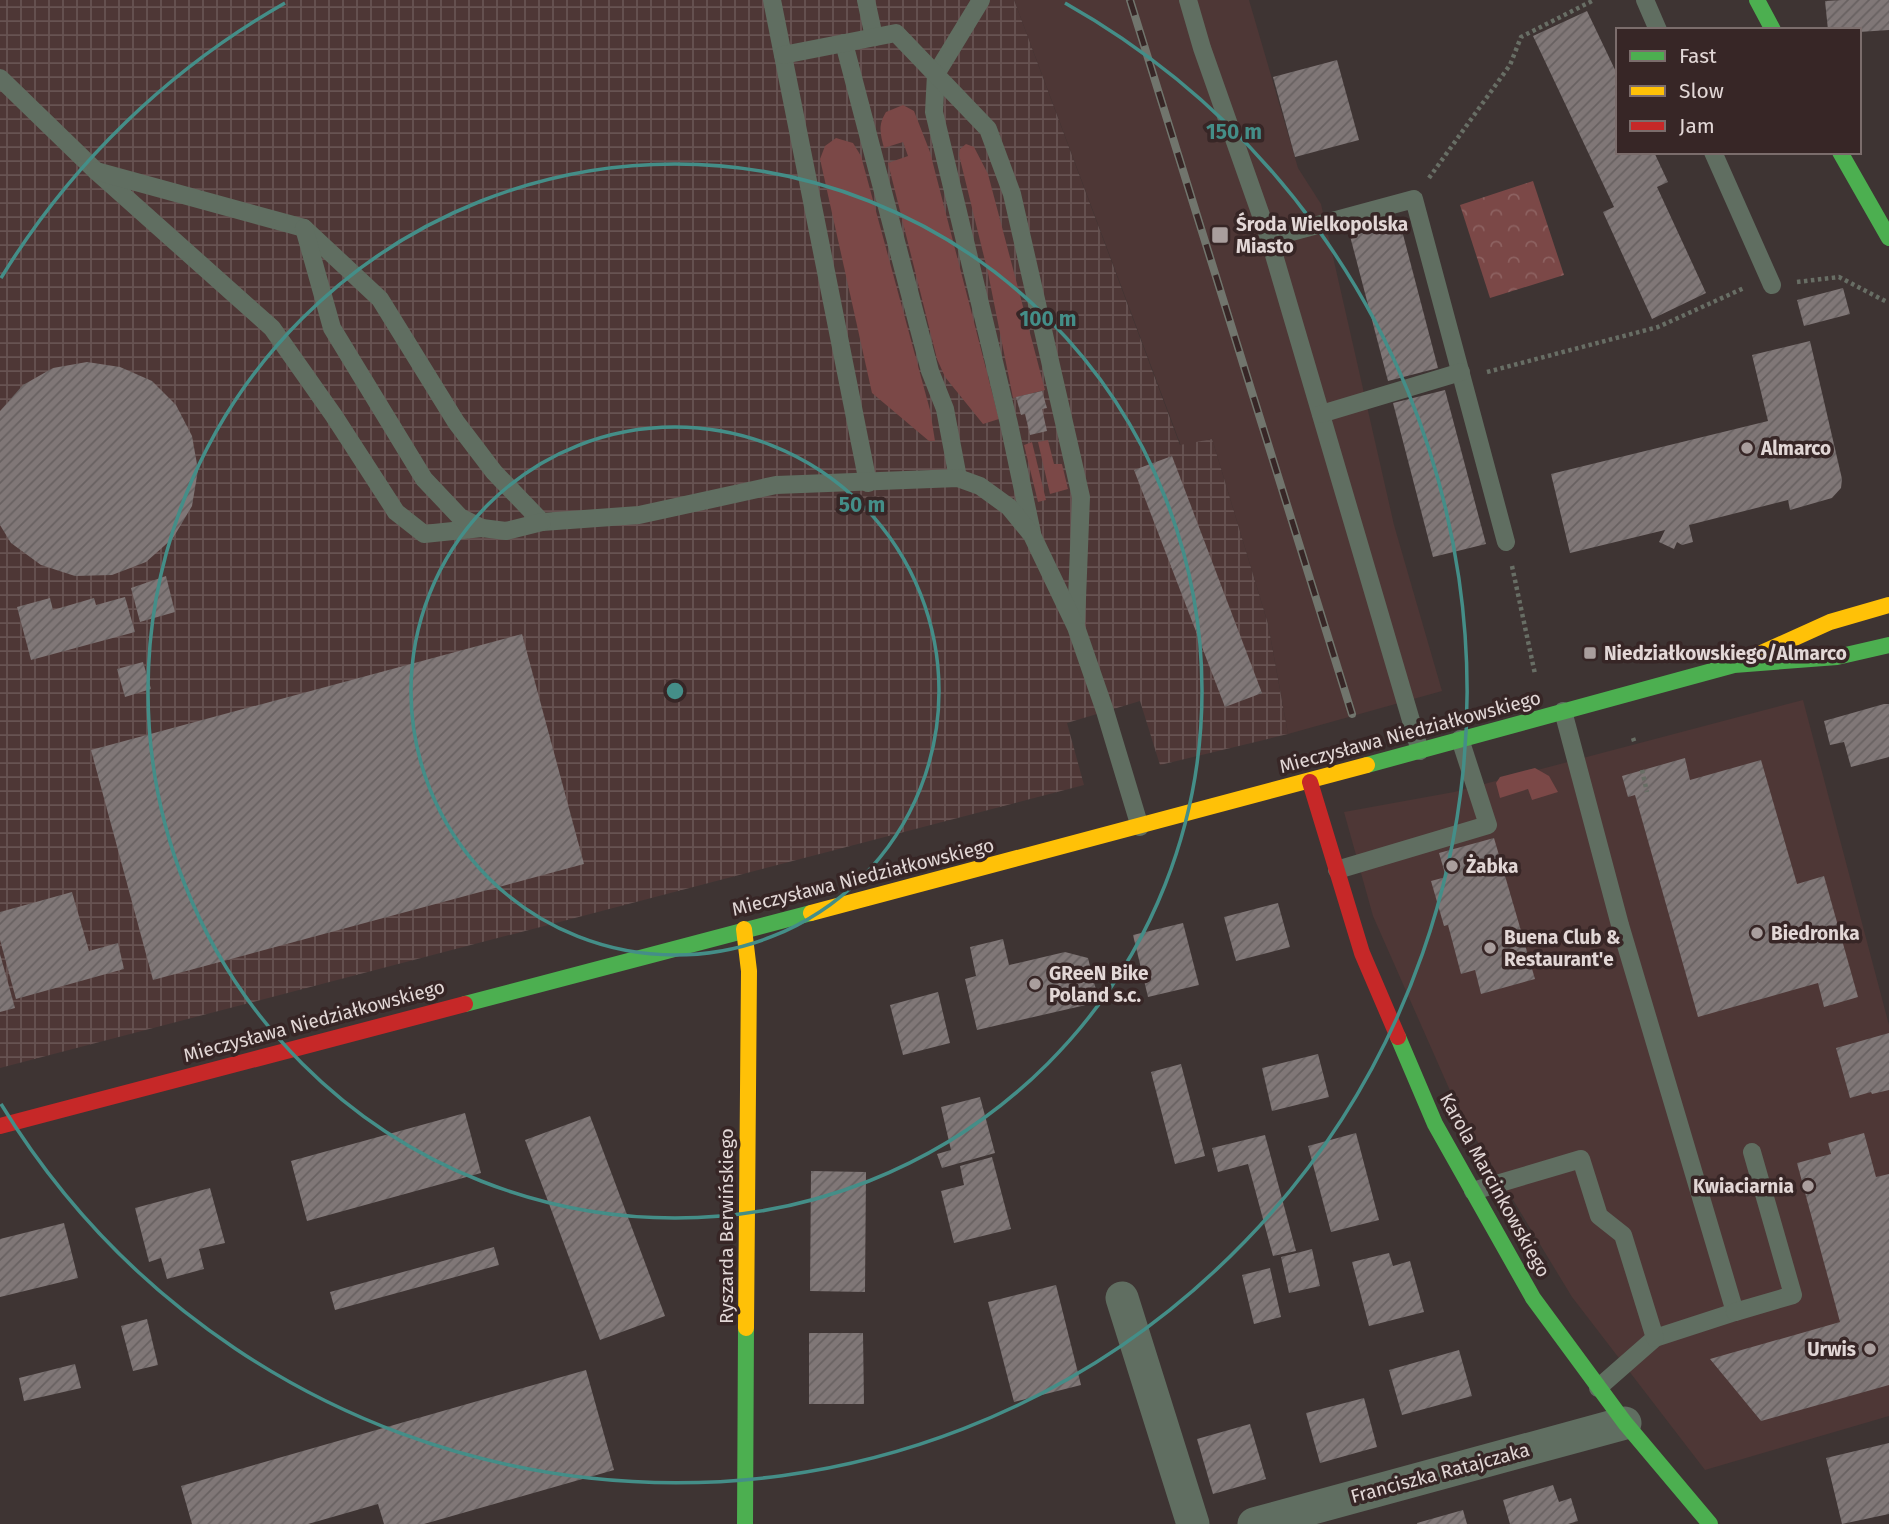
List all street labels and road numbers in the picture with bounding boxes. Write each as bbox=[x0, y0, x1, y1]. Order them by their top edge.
street label: Mieczysława Niedziałkowskiego bbox=[1277, 686, 1543, 778]
street label: Mieczysława Niedziałkowskiego bbox=[729, 833, 997, 921]
street label: Mieczysława Niedziałkowskiego bbox=[181, 975, 447, 1067]
street label: Karola Marcinkowskiego bbox=[1435, 1089, 1555, 1281]
street label: Ryszarda Berwińskiego bbox=[715, 1128, 738, 1324]
street label: Franciszka Ratajczaka bbox=[1348, 1438, 1532, 1508]

